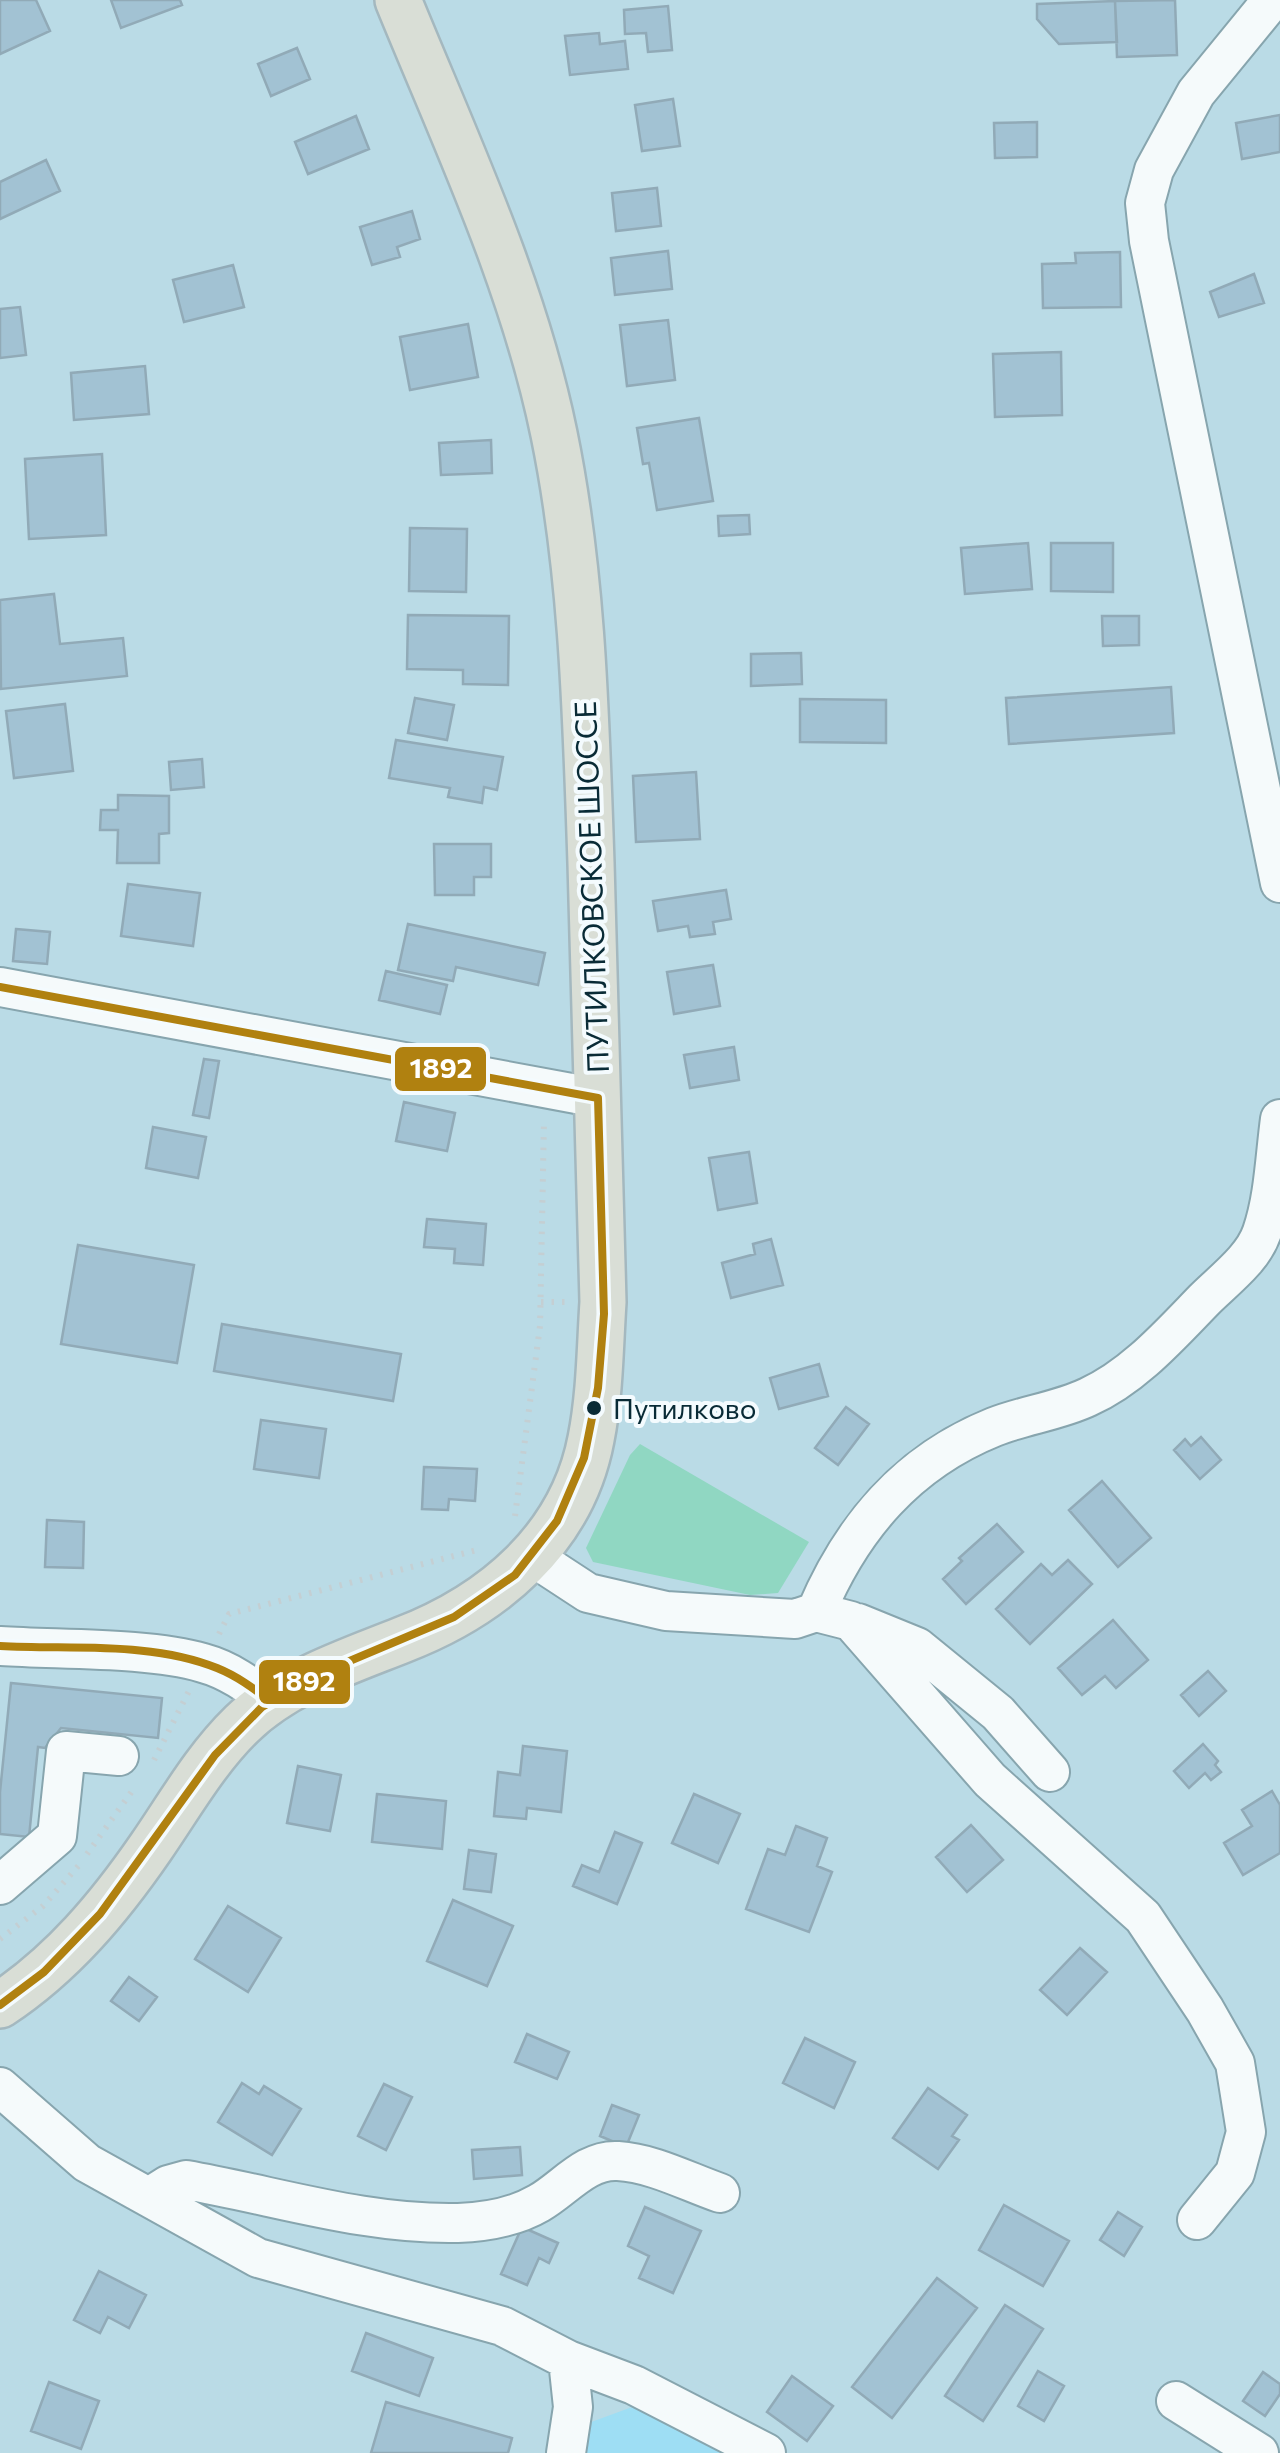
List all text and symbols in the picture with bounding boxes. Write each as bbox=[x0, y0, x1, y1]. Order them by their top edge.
street label: ПУТИЛКОВСКОЕ ШОССЕ bbox=[565, 700, 615, 1074]
line badge: 1892 bbox=[393, 1045, 488, 1093]
text: 1892 bbox=[409, 1050, 473, 1084]
place label: Путилково bbox=[613, 1391, 756, 1425]
marker: Путилково bbox=[584, 1398, 604, 1418]
line badge: 1892 bbox=[257, 1658, 352, 1706]
text: 1892 bbox=[272, 1663, 336, 1697]

